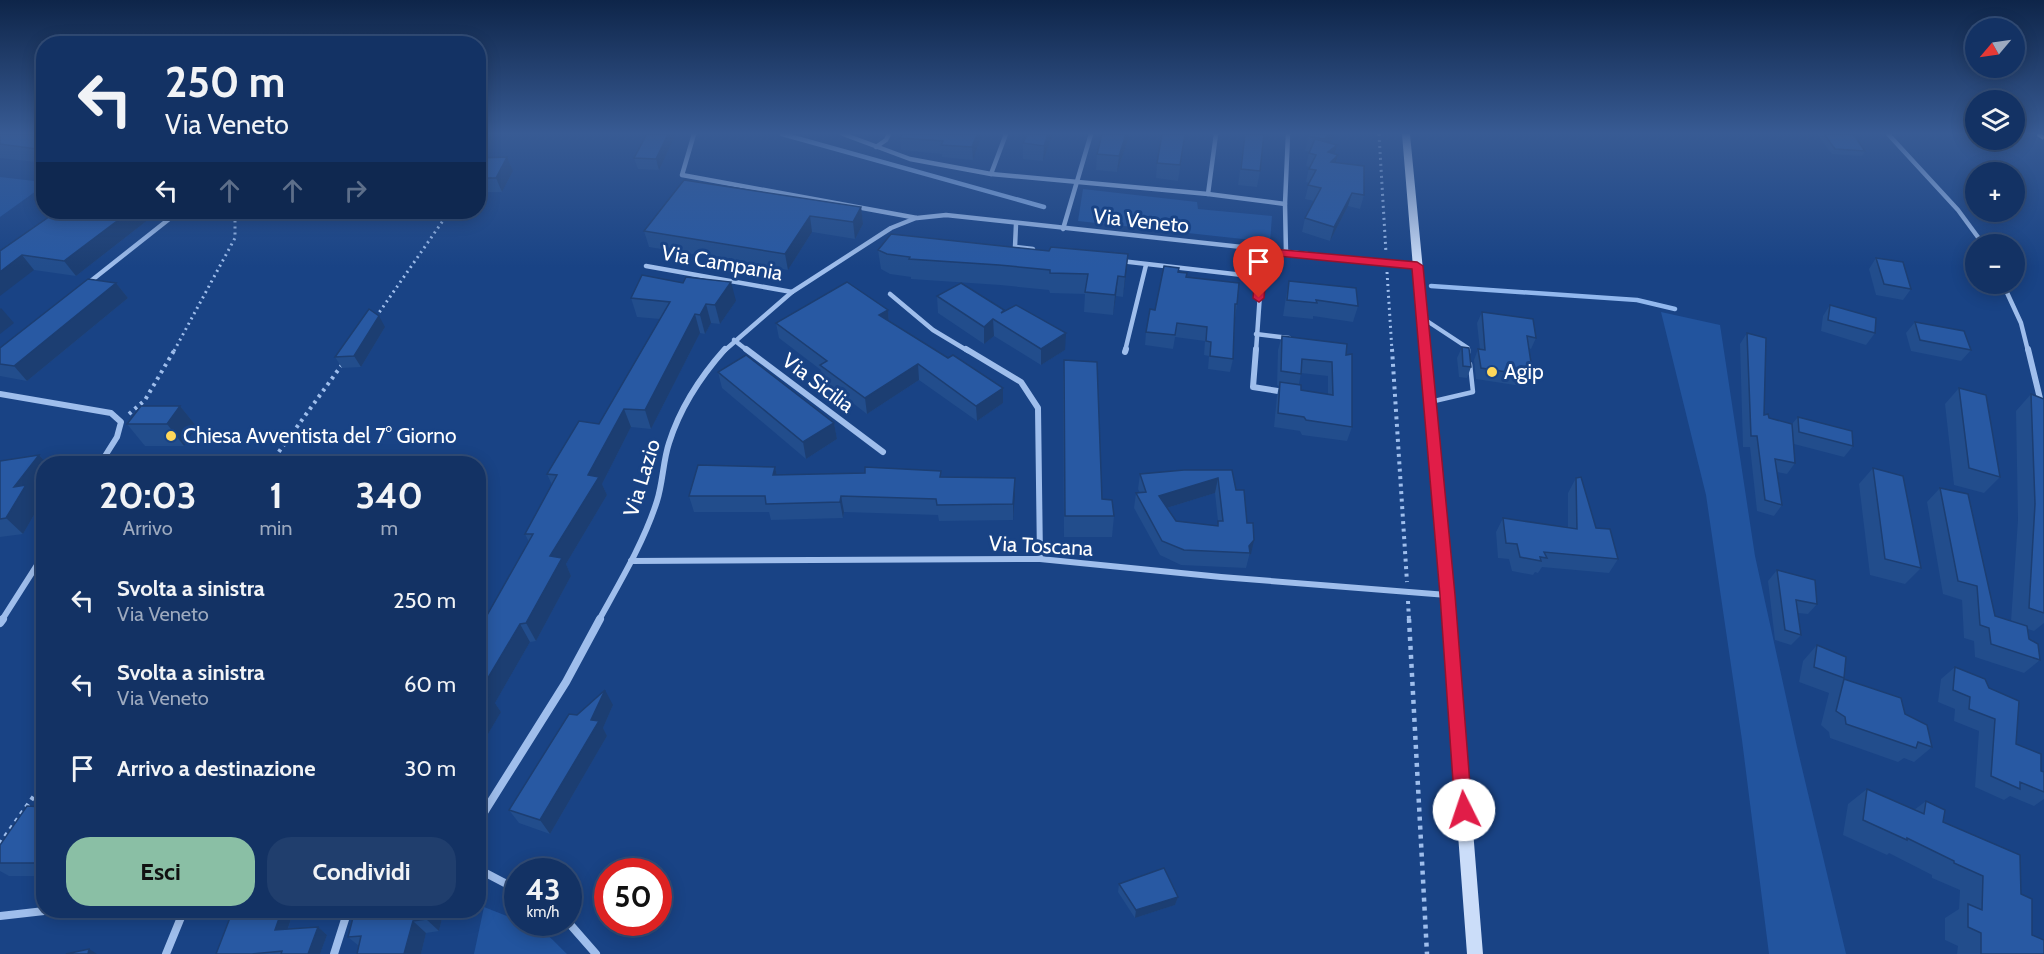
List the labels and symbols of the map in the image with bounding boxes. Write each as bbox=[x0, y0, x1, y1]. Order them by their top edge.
north arrow bbox=[1965, 18, 2025, 78]
street label: Via Veneto bbox=[1092, 203, 1190, 238]
pin bbox=[1233, 236, 1284, 298]
street label: Via Campania bbox=[660, 240, 785, 285]
street label: Via Sicilia bbox=[778, 348, 859, 418]
place label: Agip bbox=[1504, 359, 1544, 384]
marker: Agip bbox=[1485, 365, 1499, 379]
place label: Chiesa Avventista del 7° Giorno bbox=[183, 423, 457, 448]
marker: Chiesa Avventista del 7° Giorno bbox=[164, 429, 178, 443]
street label: Via Lazio bbox=[618, 436, 665, 520]
street label: Via Toscana bbox=[988, 530, 1094, 561]
position arrow bbox=[1432, 778, 1496, 842]
speed limit sign: 50 bbox=[594, 858, 672, 936]

